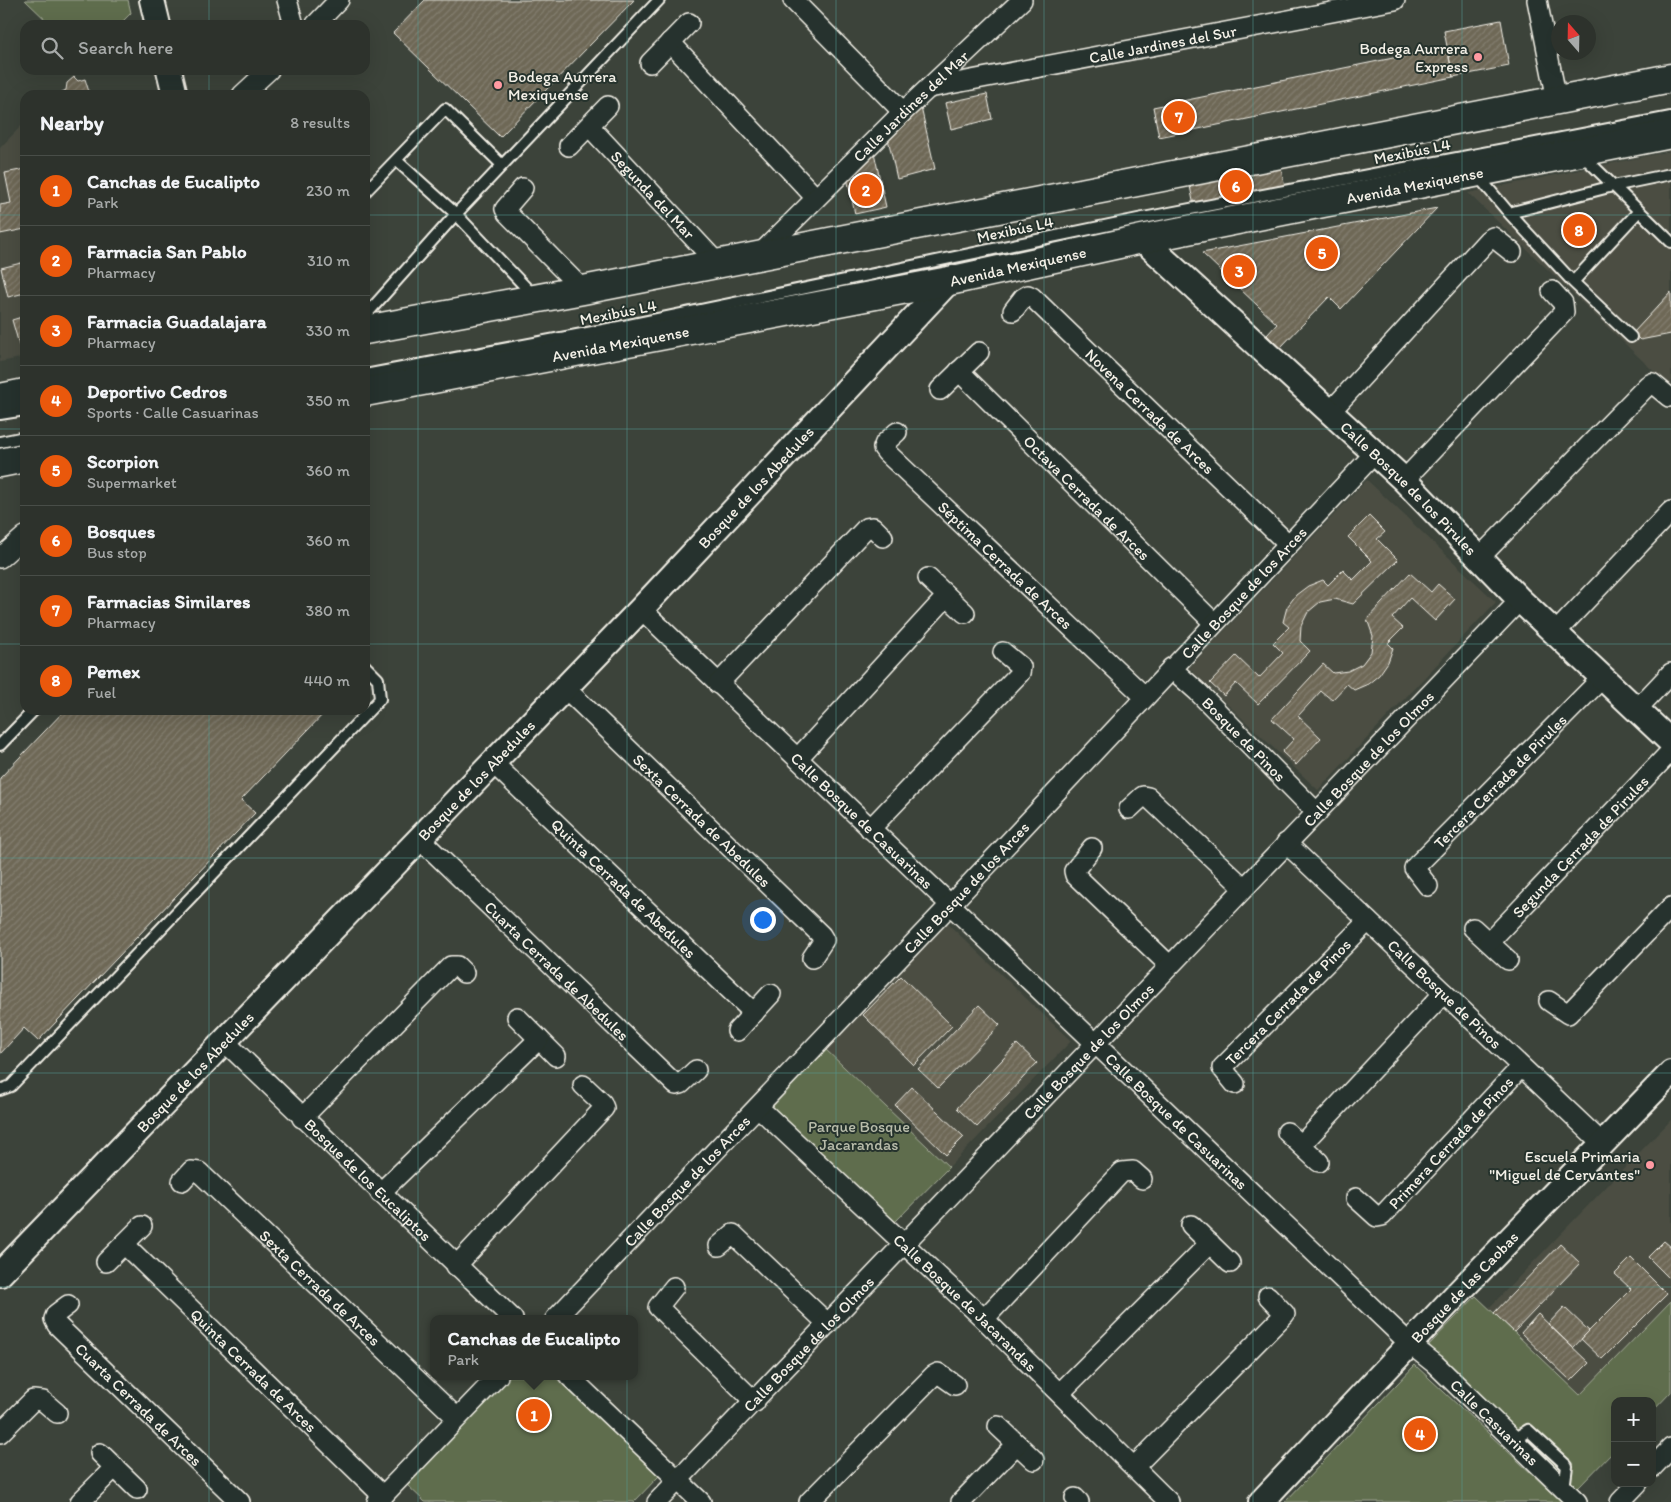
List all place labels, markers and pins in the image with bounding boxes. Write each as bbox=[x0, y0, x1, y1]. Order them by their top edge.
place label: Bodega Aurrera Express bbox=[1359, 39, 1469, 76]
marker: Bodega Aurrera Express bbox=[1472, 51, 1484, 63]
place label: Bodega Aurrera Mexiquense bbox=[508, 67, 617, 104]
marker: Bodega Aurrera Mexiquense bbox=[492, 79, 504, 91]
pin: 7 bbox=[1163, 98, 1195, 136]
pin: 6 bbox=[1220, 167, 1252, 205]
pin: 2 bbox=[850, 171, 882, 209]
pin: 8 bbox=[1563, 211, 1595, 249]
pin: 5 bbox=[1306, 234, 1338, 272]
pin: 3 bbox=[1223, 252, 1255, 290]
place label: Escuela Primaria "Miguel de Cervantes" bbox=[1489, 1147, 1641, 1184]
marker: Escuela Primaria "Miguel de Cervantes" bbox=[1644, 1159, 1656, 1171]
pin: 1 bbox=[518, 1396, 550, 1434]
pin: 4 bbox=[1404, 1415, 1436, 1453]

